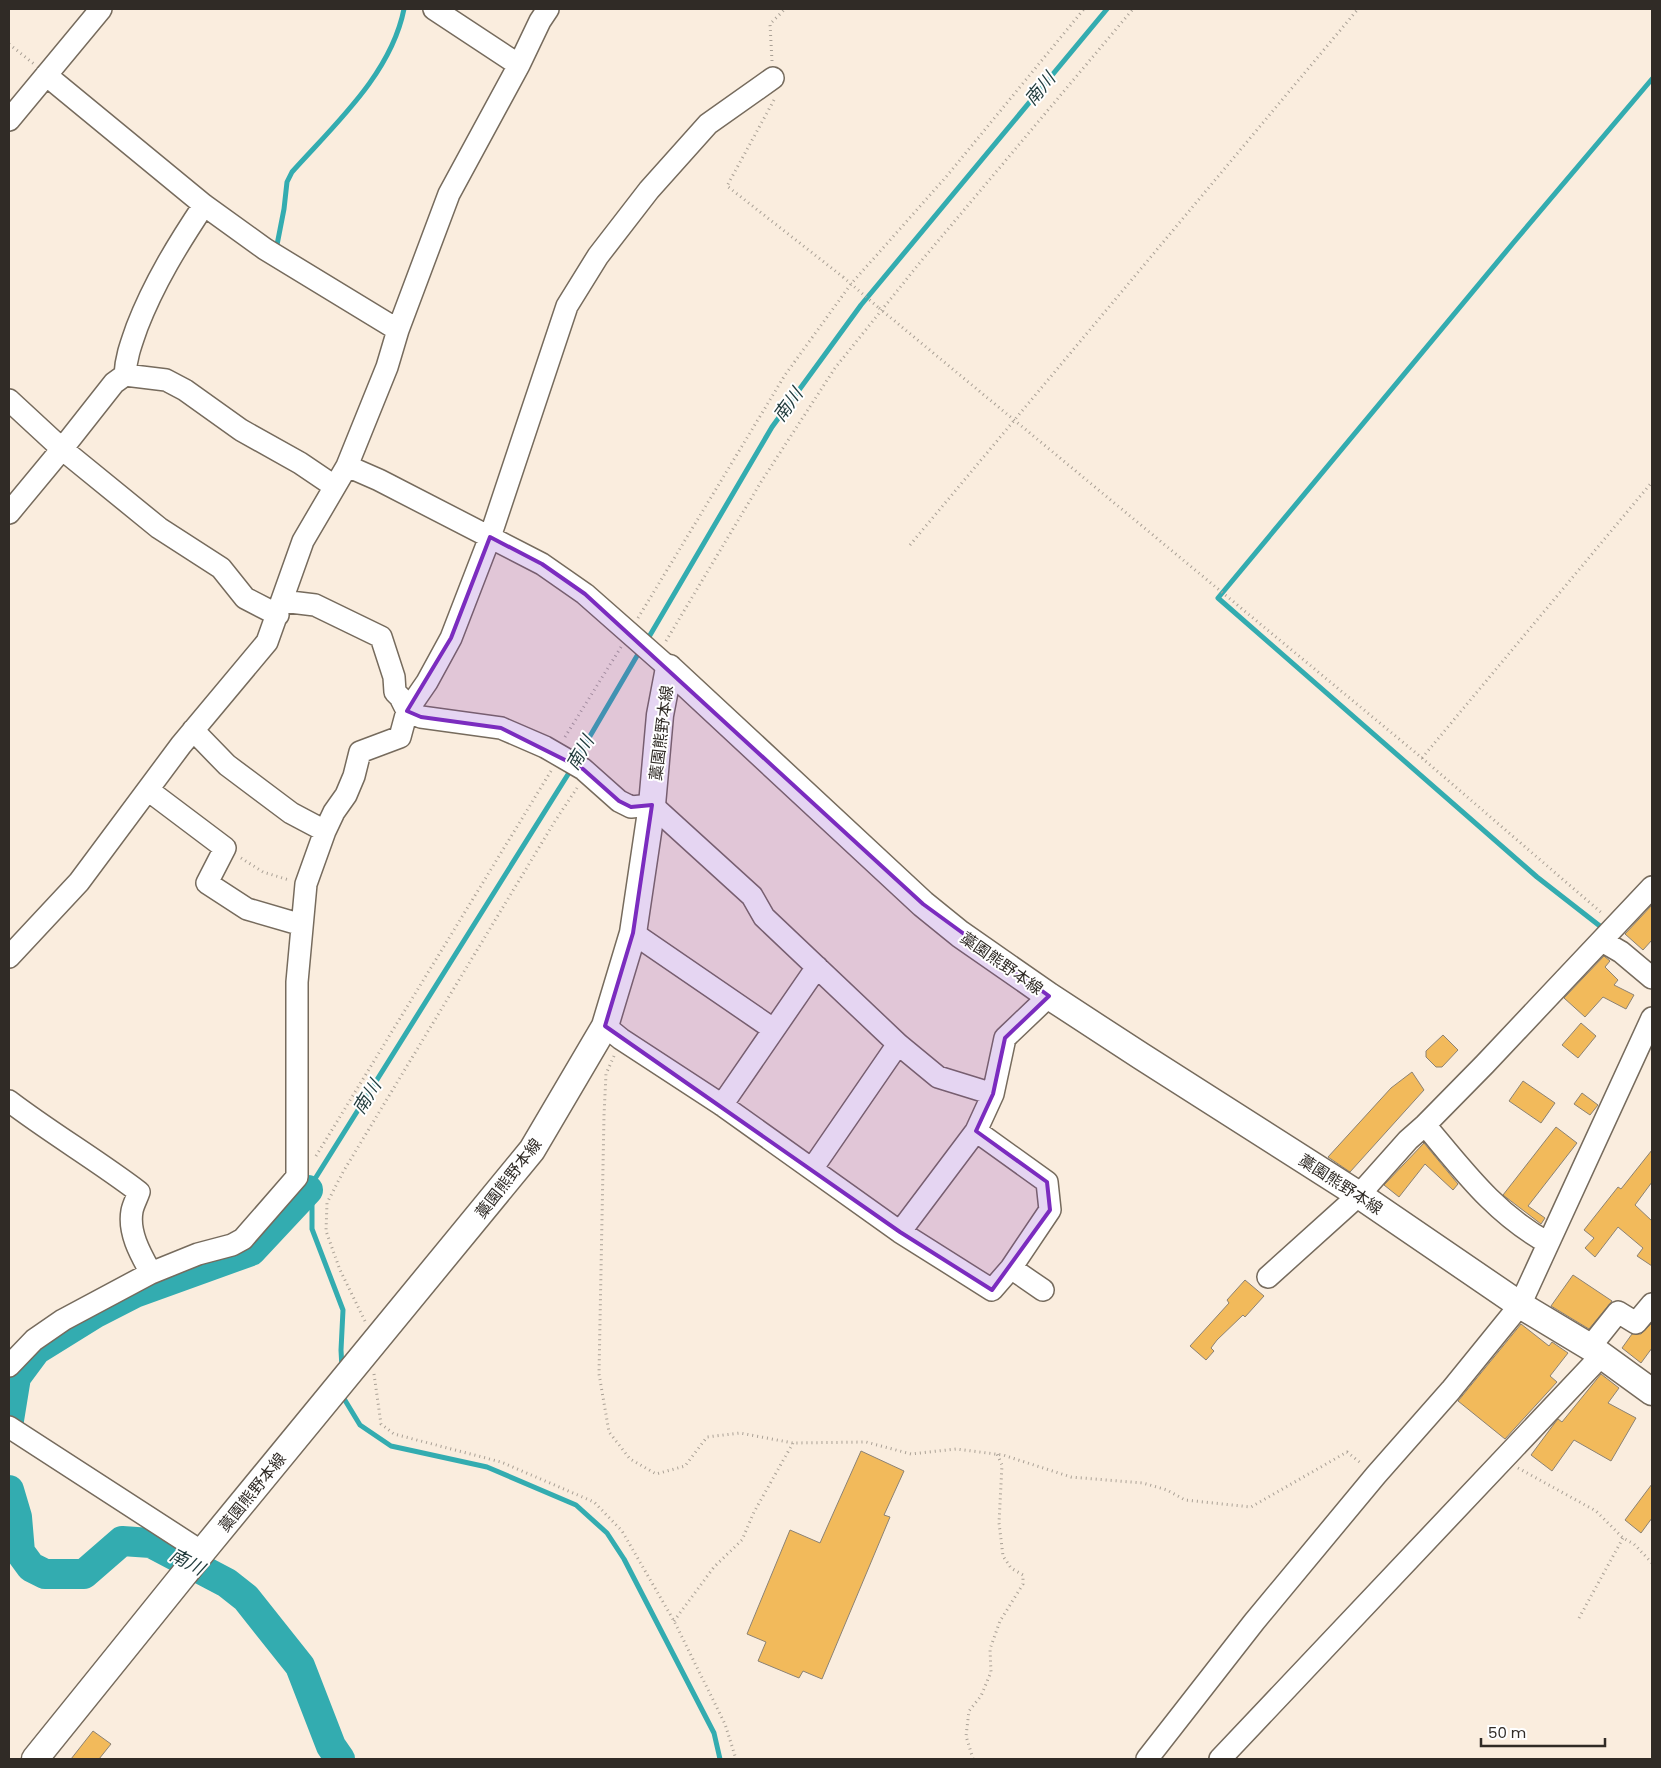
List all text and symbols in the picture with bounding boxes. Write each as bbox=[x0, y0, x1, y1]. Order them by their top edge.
water label: 南川 bbox=[1018, 65, 1062, 111]
water label: 南川 bbox=[767, 381, 809, 427]
street label: 藁園熊野本線 bbox=[644, 684, 679, 782]
water label: 南川 bbox=[560, 729, 600, 775]
street label: 藁園熊野本線 bbox=[956, 926, 1048, 1000]
water label: 南川 bbox=[346, 1073, 388, 1119]
street label: 藁園熊野本線 bbox=[470, 1133, 547, 1223]
street label: 藁園熊野本線 bbox=[1294, 1149, 1387, 1220]
street label: 藁園熊野本線 bbox=[213, 1448, 292, 1537]
water label: 南川 bbox=[165, 1542, 211, 1582]
scale bar bbox=[1481, 1716, 1605, 1748]
text: 50 m bbox=[1488, 1722, 1526, 1743]

